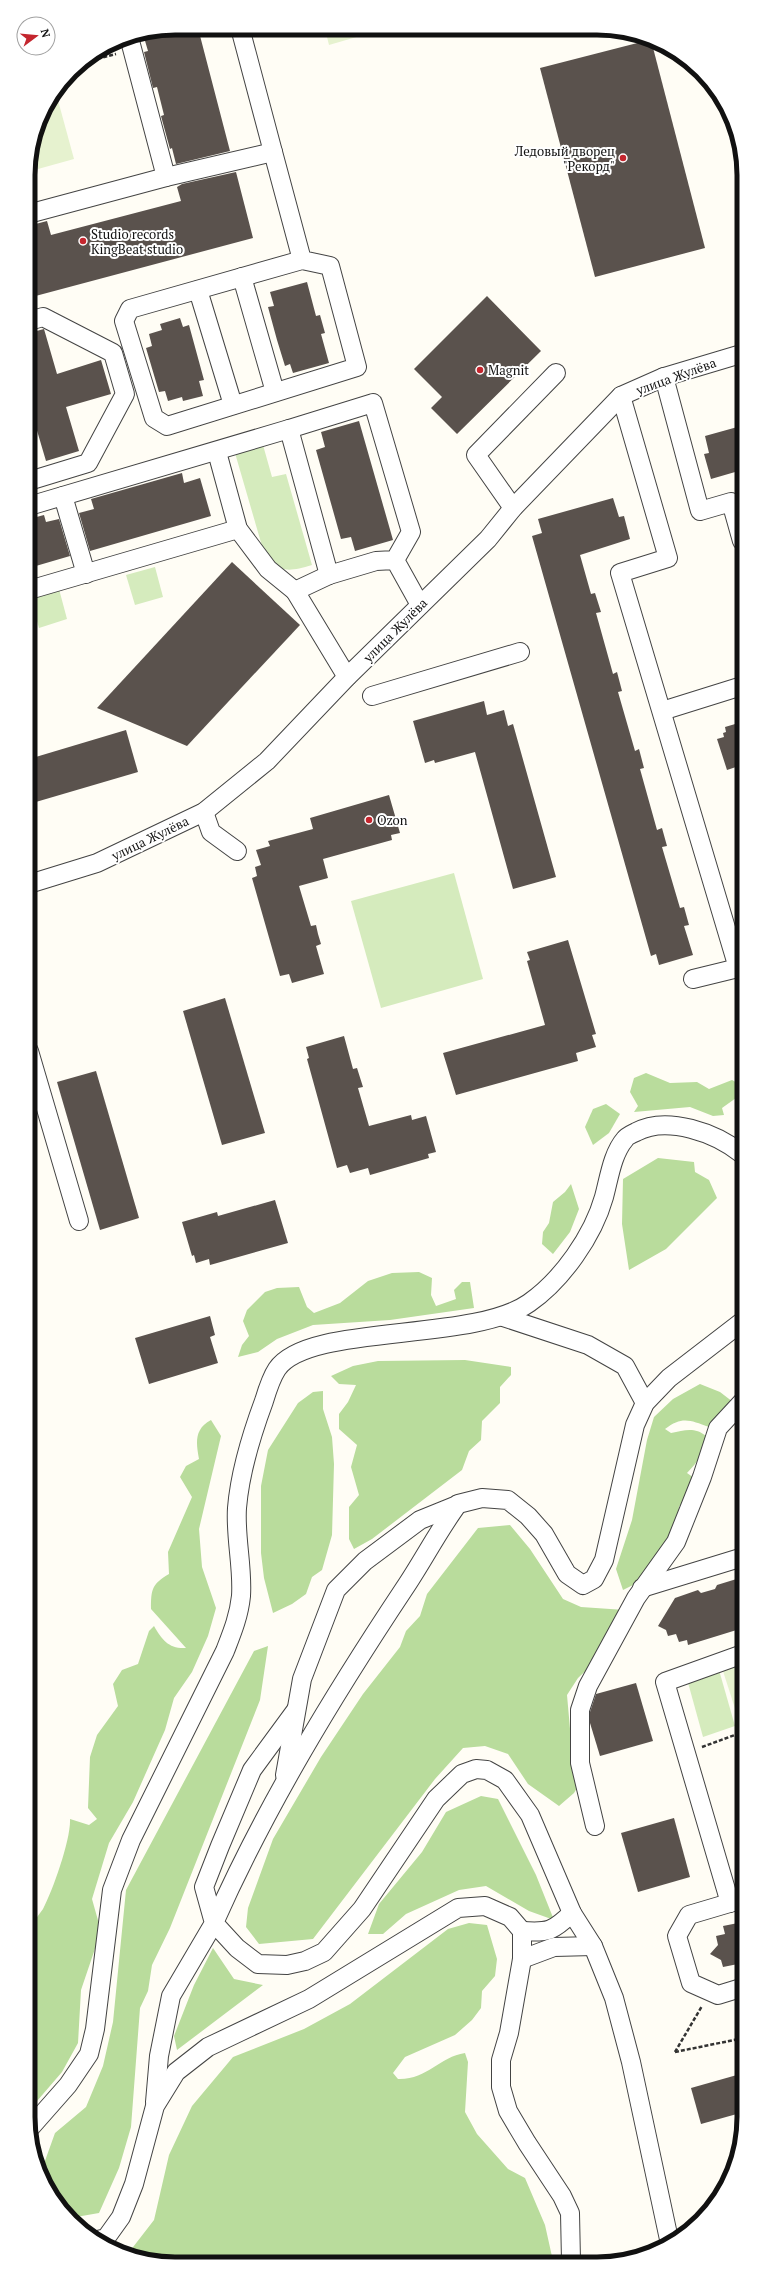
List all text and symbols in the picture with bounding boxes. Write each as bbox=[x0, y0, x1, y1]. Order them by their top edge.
north arrow bbox=[16, 16, 56, 56]
text: N bbox=[38, 27, 54, 40]
place label: Ледовый дворец "Рекорд" bbox=[514, 142, 615, 175]
marker: Ледовый дворец "Рекорд" bbox=[618, 153, 628, 163]
place label: Studio records KingBeat studio bbox=[91, 225, 183, 258]
marker: Studio records KingBeat studio bbox=[78, 236, 88, 246]
street label: улица Жулёва bbox=[633, 353, 719, 399]
place label: Magnit bbox=[488, 361, 529, 379]
marker: Magnit bbox=[475, 365, 485, 375]
street label: улица Жулёва bbox=[358, 594, 431, 667]
street label: улица Жулёва bbox=[107, 811, 192, 865]
place label: Ozon bbox=[377, 811, 408, 829]
marker: Ozon bbox=[364, 815, 374, 825]

